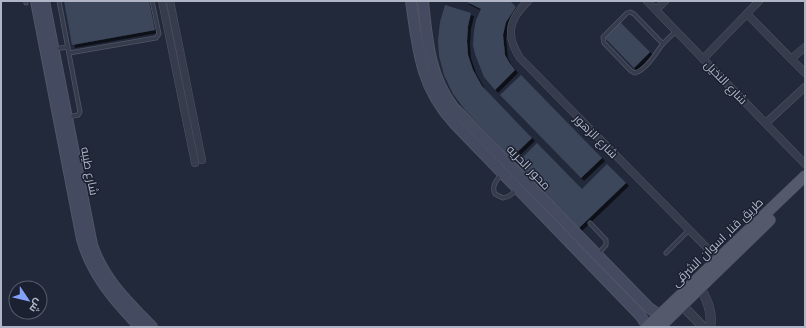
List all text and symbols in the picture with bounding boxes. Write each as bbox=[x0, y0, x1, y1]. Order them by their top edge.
street label: شارع النخيل bbox=[701, 56, 751, 108]
street label: شارع الزهور bbox=[569, 109, 622, 162]
street label: محور الحريه bbox=[503, 141, 555, 193]
street label: شارع طيبه bbox=[77, 145, 103, 197]
street label: طريق قنا, اسوان الشرقى bbox=[667, 194, 767, 290]
north arrow bbox=[8, 280, 48, 320]
text: ش bbox=[26, 296, 47, 316]

